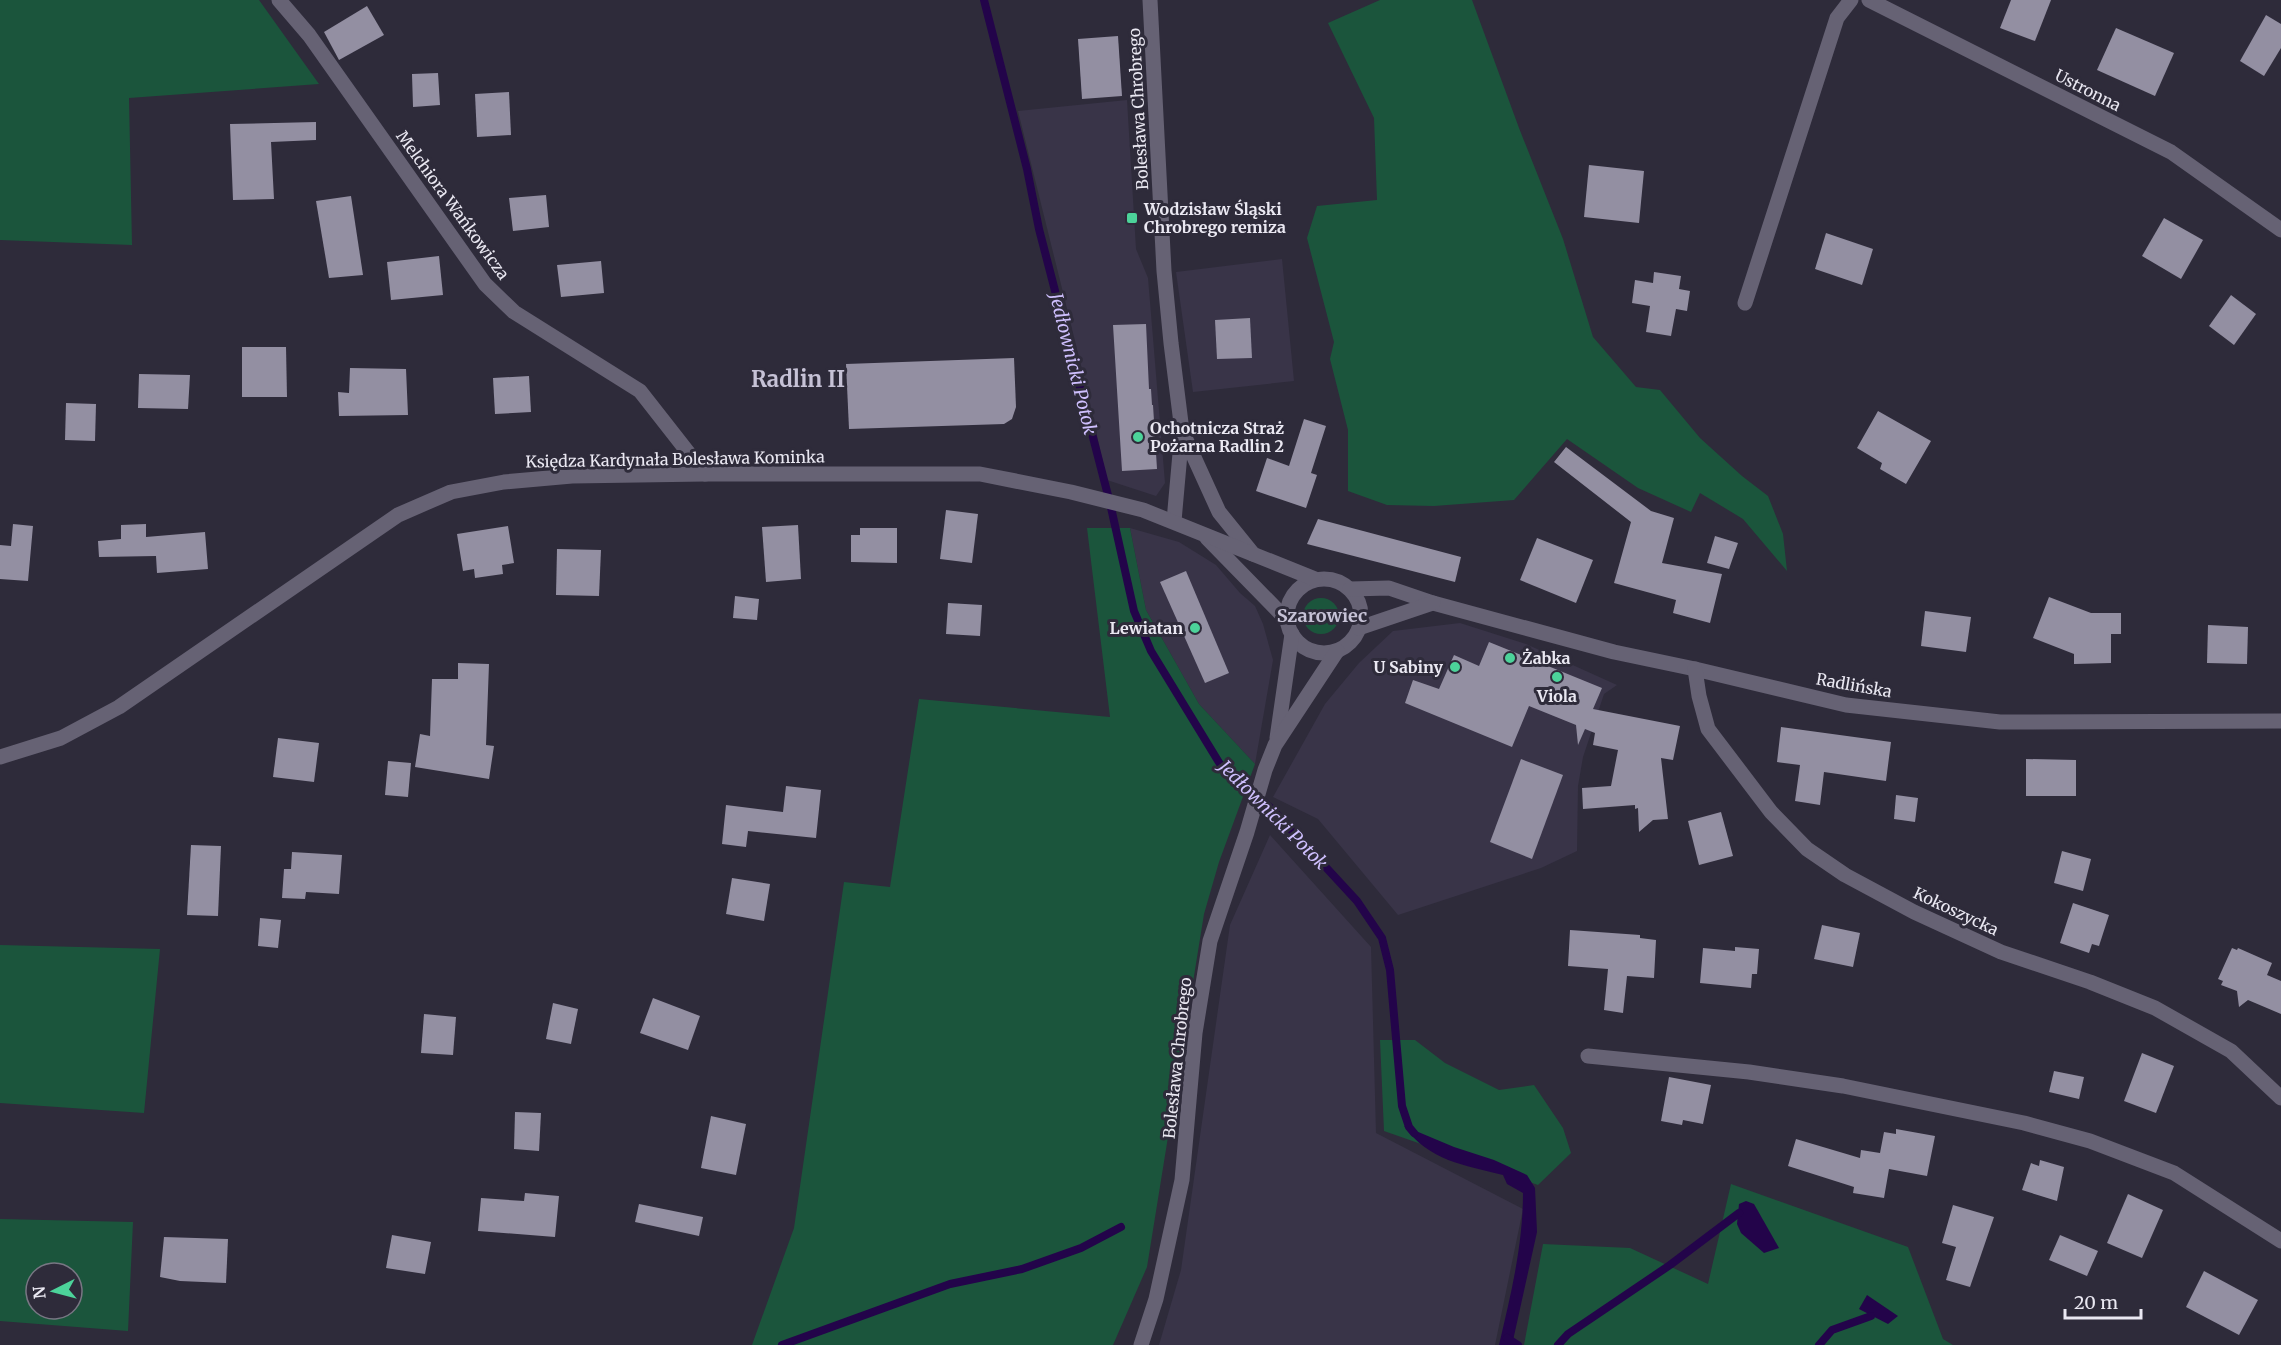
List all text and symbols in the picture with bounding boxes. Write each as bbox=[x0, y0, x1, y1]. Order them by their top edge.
street label: Bolesława Chrobrego bbox=[1124, 27, 1152, 191]
street label: Ustronna bbox=[2052, 65, 2125, 115]
street label: Melchiora Wańkowicza bbox=[392, 127, 514, 284]
place label: Wodzisław Śląski Chrobrego remiza bbox=[1143, 199, 1286, 237]
marker: Wodzisław Śląski Chrobrego remiza bbox=[1125, 211, 1139, 225]
water label: Jedłownicki Potok bbox=[1044, 289, 1102, 437]
district label: Radlin II bbox=[751, 365, 845, 393]
place label: Ochotnicza Straż Pożarna Radlin 2 bbox=[1150, 418, 1284, 456]
marker: Ochotnicza Straż Pożarna Radlin 2 bbox=[1131, 430, 1145, 444]
street label: Księdza Kardynała Bolesława Kominka bbox=[525, 446, 825, 472]
district label: Szarowiec bbox=[1277, 604, 1367, 627]
place label: Lewiatan bbox=[1110, 618, 1183, 638]
marker: Lewiatan bbox=[1188, 621, 1202, 635]
place label: Żabka bbox=[1522, 648, 1571, 668]
marker: Żabka bbox=[1503, 651, 1517, 665]
place label: U Sabiny bbox=[1373, 657, 1444, 677]
marker: U Sabiny bbox=[1448, 660, 1462, 674]
street label: Radlińska bbox=[1814, 668, 1894, 702]
marker: Viola bbox=[1550, 670, 1564, 684]
place label: Viola bbox=[1536, 686, 1577, 706]
water label: Jedłownicki Potok bbox=[1212, 754, 1333, 874]
street label: Kokoszycka bbox=[1910, 883, 2002, 940]
street label: Bolesława Chrobrego bbox=[1159, 976, 1195, 1140]
north arrow bbox=[24, 1261, 84, 1321]
scale bar bbox=[2065, 1282, 2142, 1320]
text: N bbox=[28, 1285, 50, 1300]
text: 20 m bbox=[2074, 1291, 2118, 1314]

